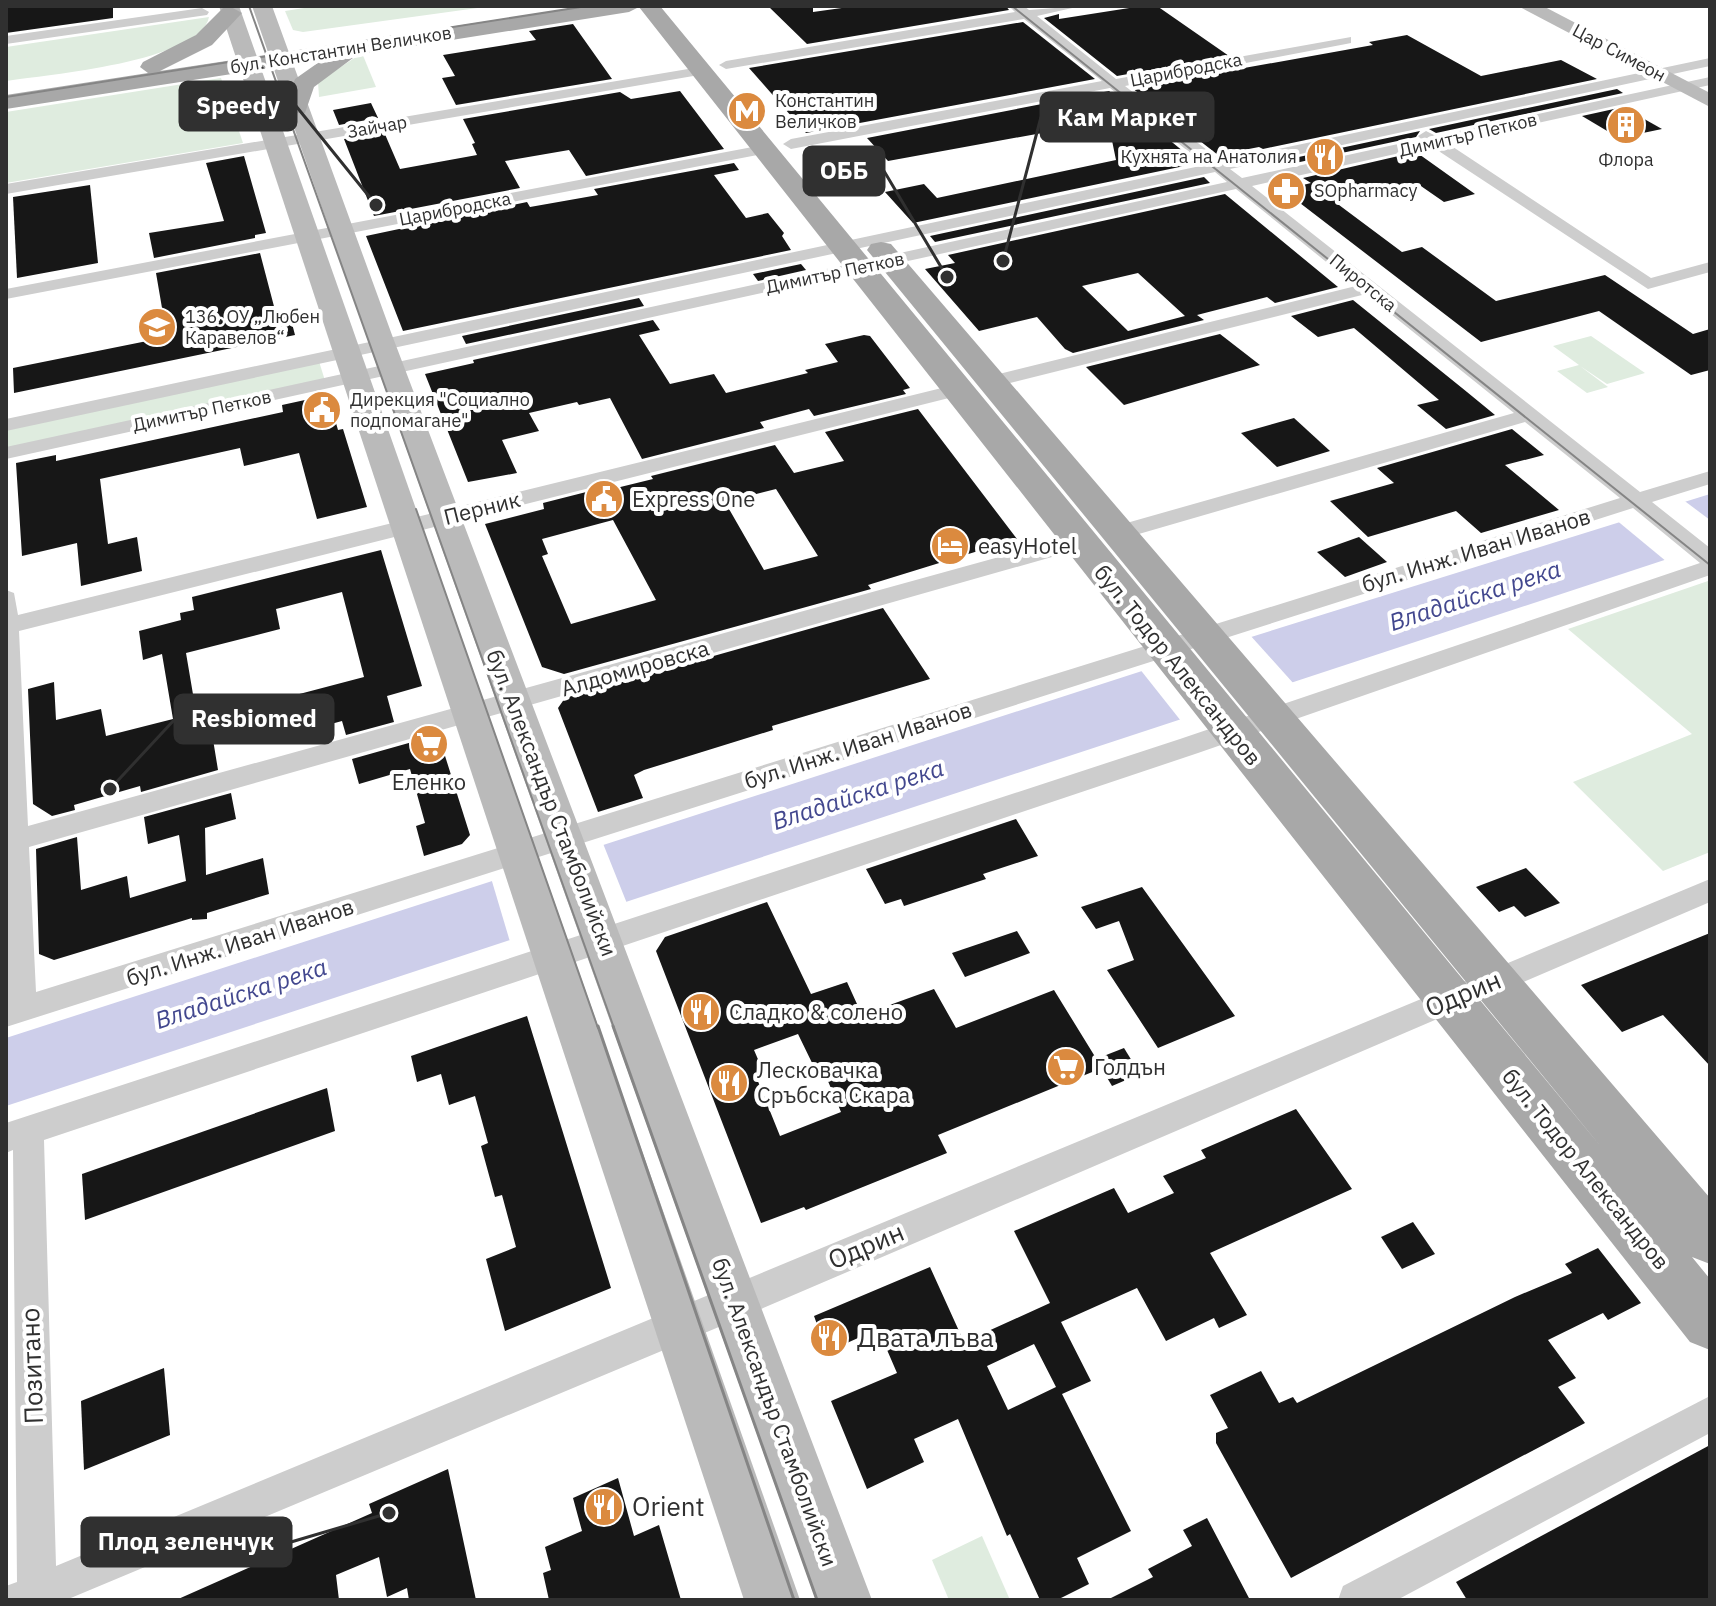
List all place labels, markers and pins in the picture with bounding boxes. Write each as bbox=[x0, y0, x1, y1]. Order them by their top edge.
callout: Speedy bbox=[180, 82, 296, 130]
place label: Константин Величков bbox=[775, 89, 874, 133]
metro station icon: Константин Величков bbox=[726, 90, 768, 132]
callout: Кам Маркет bbox=[1041, 93, 1213, 141]
building icon: Флора bbox=[1605, 104, 1647, 146]
restaurant icon: Кухнята на Анатолия bbox=[1304, 136, 1346, 178]
place label: Кухнята на Анатолия bbox=[1121, 145, 1297, 168]
callout: ОББ bbox=[804, 147, 884, 195]
place label: Флора bbox=[1598, 148, 1654, 171]
pharmacy icon: SOpharmacy bbox=[1265, 170, 1307, 212]
place label: SOpharmacy bbox=[1314, 179, 1417, 202]
place label: 136. ОУ „Любен Каравелов“ bbox=[185, 305, 320, 349]
school or university icon: 136. ОУ „Любен Каравелов“ bbox=[136, 306, 178, 348]
place label: Дирекция "Социално подпомагане" bbox=[350, 388, 530, 432]
public building icon: Дирекция "Социално подпомагане" bbox=[301, 389, 343, 431]
public building icon: Express One bbox=[583, 478, 625, 520]
place label: Express One bbox=[632, 484, 755, 513]
hotel icon: easyHotel bbox=[929, 525, 971, 567]
place label: easyHotel bbox=[978, 531, 1077, 560]
callout: Resbiomed bbox=[175, 695, 333, 743]
supermarket icon: Еленко bbox=[408, 723, 450, 765]
place label: Еленко bbox=[392, 767, 466, 796]
restaurant icon: Сладко & солено bbox=[680, 991, 722, 1033]
place label: Сладко & солено bbox=[729, 997, 903, 1026]
supermarket icon: Голдън bbox=[1045, 1046, 1087, 1088]
place label: Голдън bbox=[1094, 1052, 1166, 1081]
place label: Лесковачка Сръбска Скара bbox=[757, 1055, 910, 1109]
restaurant icon: Лесковачка Сръбска Скара bbox=[708, 1062, 750, 1104]
restaurant icon: Двата лъва bbox=[808, 1317, 850, 1359]
place label: Двата лъва bbox=[857, 1320, 994, 1354]
restaurant icon: Orient bbox=[583, 1486, 625, 1528]
place label: Orient bbox=[632, 1489, 705, 1523]
callout: Плод зеленчук bbox=[82, 1518, 291, 1566]

